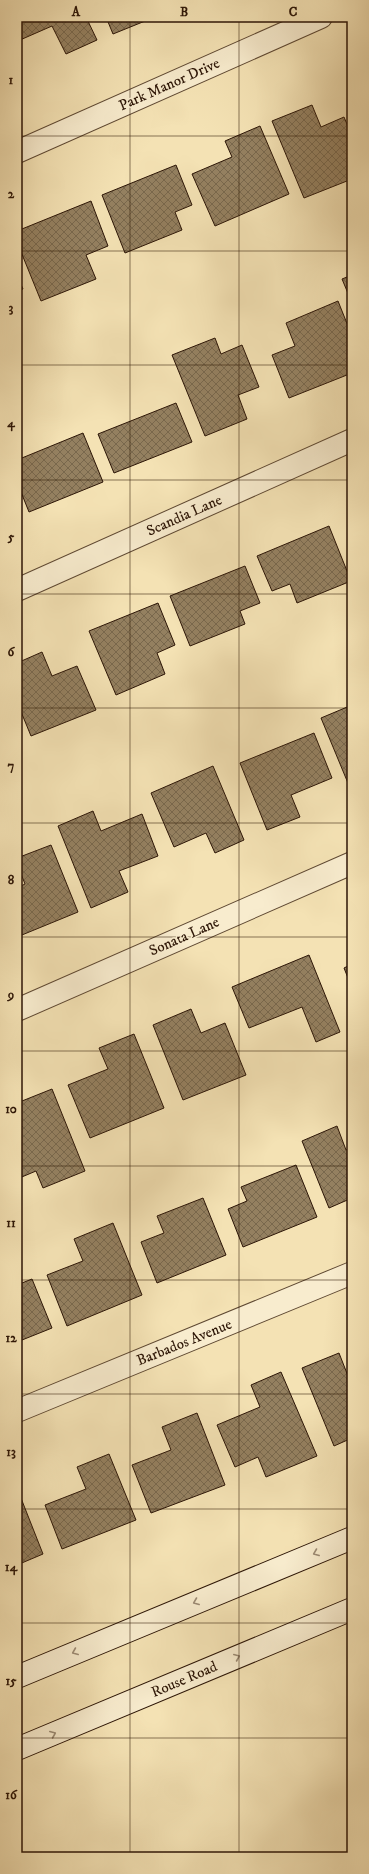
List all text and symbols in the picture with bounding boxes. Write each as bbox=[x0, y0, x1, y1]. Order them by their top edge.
text: A bbox=[71, 4, 81, 20]
text: B bbox=[180, 4, 188, 20]
text: C bbox=[289, 4, 298, 20]
street label: Park Manor Drive bbox=[116, 54, 223, 115]
text: 1 bbox=[9, 72, 14, 88]
text: 2 bbox=[8, 186, 15, 202]
text: 3 bbox=[9, 300, 14, 316]
text: 4 bbox=[6, 415, 15, 432]
street label: Scandia Lane bbox=[144, 490, 225, 541]
text: 5 bbox=[7, 529, 15, 545]
text: 6 bbox=[8, 644, 16, 660]
text: 7 bbox=[8, 758, 15, 774]
text: 8 bbox=[8, 872, 15, 888]
street label: Sonata Lane bbox=[146, 913, 222, 960]
text: 9 bbox=[7, 987, 14, 1003]
text: 10 bbox=[5, 1101, 17, 1117]
text: 11 bbox=[6, 1215, 16, 1231]
street label: Barbados Avenue bbox=[134, 1315, 235, 1370]
text: 12 bbox=[5, 1330, 17, 1346]
text: 13 bbox=[6, 1444, 16, 1460]
one-way arrow bbox=[312, 1548, 320, 1556]
text: 14 bbox=[5, 1559, 18, 1576]
one-way arrow bbox=[192, 1598, 199, 1606]
one-way arrow bbox=[72, 1647, 80, 1655]
one-way arrow bbox=[234, 1653, 241, 1661]
street label: Rouse Road bbox=[148, 1657, 221, 1702]
text: 15 bbox=[5, 1673, 17, 1689]
one-way arrow bbox=[49, 1731, 56, 1739]
text: 16 bbox=[5, 1787, 18, 1803]

